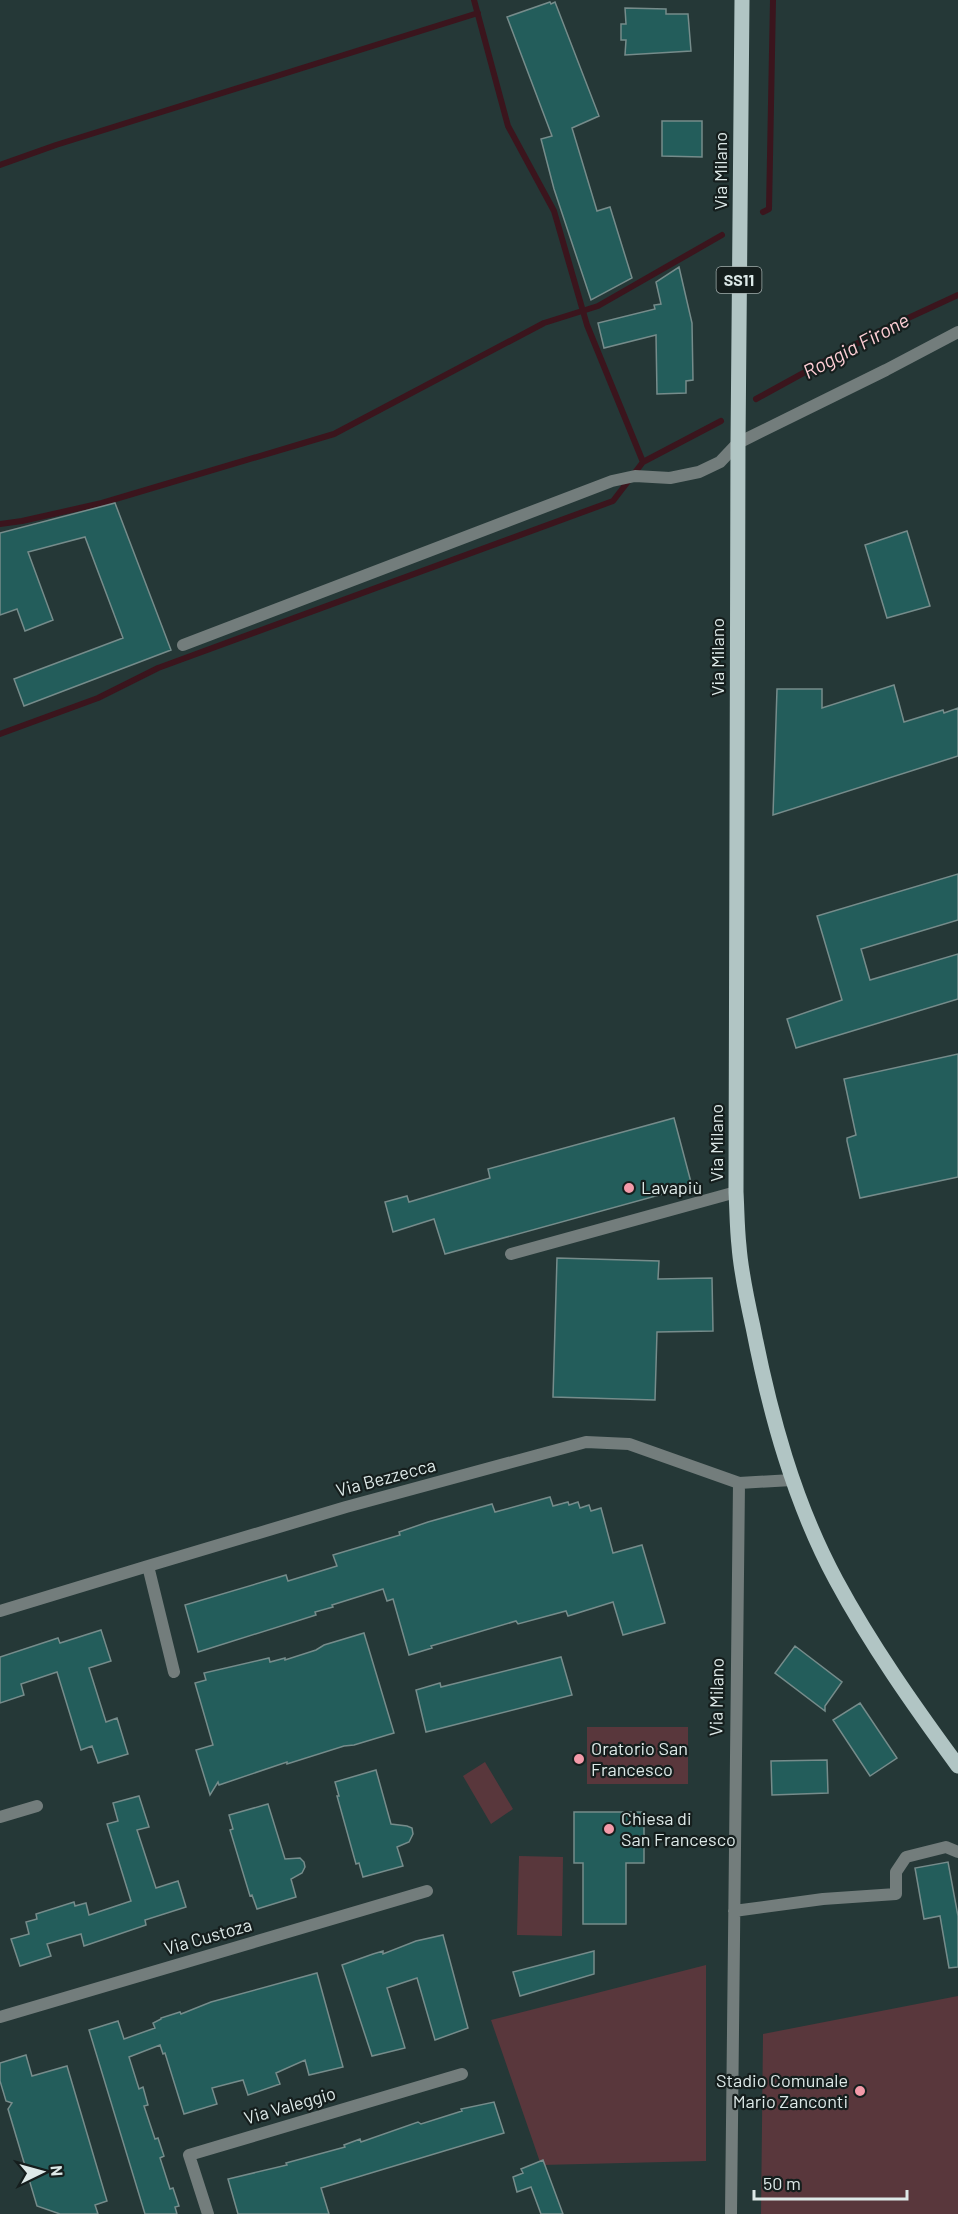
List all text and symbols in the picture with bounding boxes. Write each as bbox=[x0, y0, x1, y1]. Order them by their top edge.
street label: Via Milano bbox=[709, 132, 731, 210]
road number: SS11 bbox=[716, 267, 762, 293]
water label: Roggia Firone bbox=[798, 307, 913, 383]
street label: Via Milano bbox=[706, 618, 728, 696]
street label: Via Milano bbox=[705, 1104, 727, 1182]
place label: Lavapiù bbox=[641, 1176, 702, 1198]
marker: Lavapiù bbox=[622, 1181, 636, 1195]
street label: Via Bezzecca bbox=[333, 1453, 438, 1501]
street label: Via Milano bbox=[704, 1658, 728, 1736]
place label: Oratorio San Francesco bbox=[591, 1737, 688, 1780]
marker: Oratorio San Francesco bbox=[572, 1752, 586, 1766]
place label: Chiesa di San Francesco bbox=[621, 1807, 736, 1850]
marker: Chiesa di San Francesco bbox=[602, 1822, 616, 1836]
street label: Via Custoza bbox=[161, 1913, 254, 1959]
place label: Stadio Comunale Mario Zanconti bbox=[716, 2069, 848, 2112]
street label: Via Valeggio bbox=[241, 2081, 338, 2129]
marker: Stadio Comunale Mario Zanconti bbox=[853, 2084, 867, 2098]
north arrow bbox=[12, 2142, 72, 2202]
scale bar bbox=[754, 2163, 907, 2201]
text: N bbox=[48, 2165, 67, 2177]
text: 50 m bbox=[763, 2172, 801, 2194]

